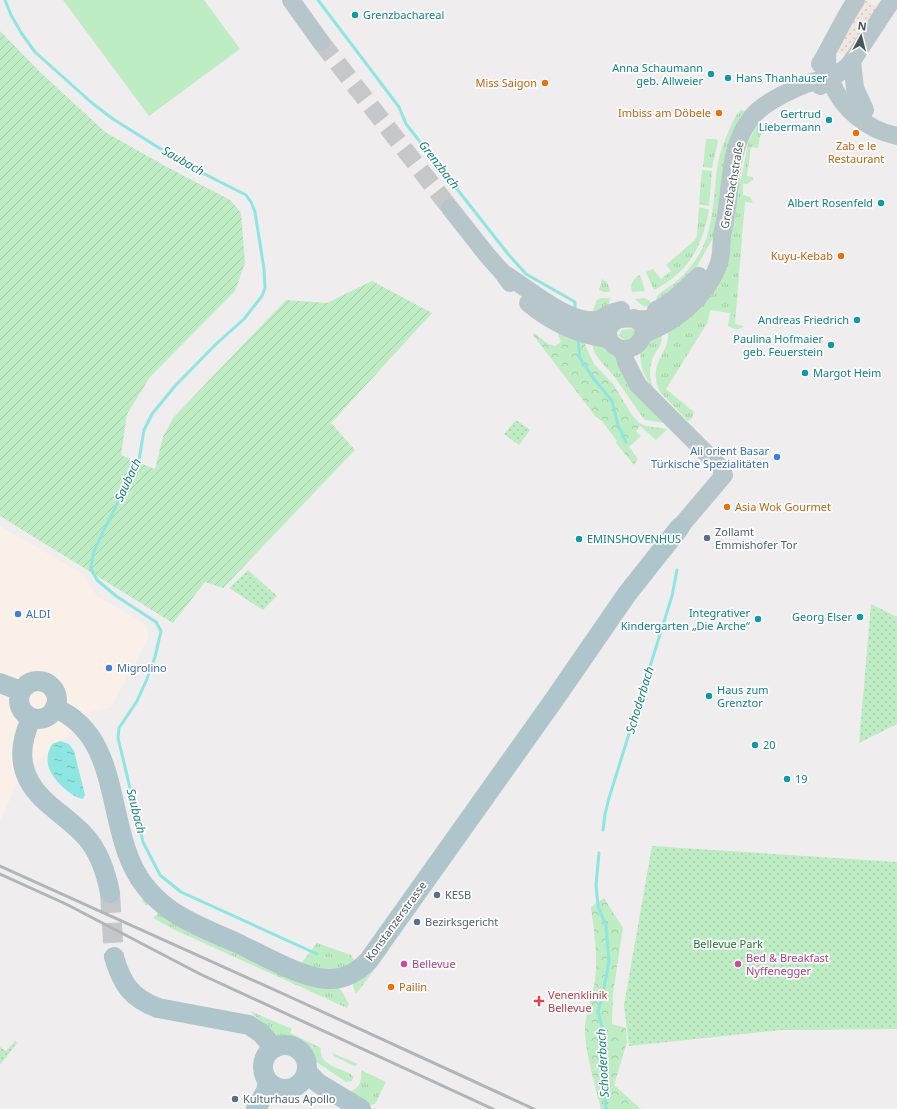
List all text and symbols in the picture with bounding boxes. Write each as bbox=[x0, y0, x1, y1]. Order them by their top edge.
place label: Grenzbachareal bbox=[363, 7, 444, 22]
marker: Grenzbachareal bbox=[350, 10, 360, 20]
north arrow bbox=[841, 16, 881, 56]
text: N bbox=[857, 18, 868, 34]
place label: Anna Schaumann geb. Allweier bbox=[612, 60, 703, 88]
marker: Anna Schaumann geb. Allweier bbox=[706, 69, 716, 79]
place label: Hans Thanhauser bbox=[736, 70, 827, 85]
marker: Hans Thanhauser bbox=[723, 73, 733, 83]
place label: Miss Saigon bbox=[476, 75, 537, 90]
marker: Miss Saigon bbox=[540, 78, 550, 88]
place label: Imbiss am Döbele bbox=[618, 105, 711, 120]
place label: Gertrud Liebermann bbox=[759, 106, 821, 134]
marker: Imbiss am Döbele bbox=[714, 108, 724, 118]
marker: Gertrud Liebermann bbox=[824, 115, 834, 125]
marker: Zab e le Restaurant bbox=[851, 128, 861, 138]
water label: Grenzbach bbox=[415, 137, 464, 192]
place label: Zab e le Restaurant bbox=[828, 138, 884, 166]
street label: Grenzbachstraße bbox=[716, 140, 747, 230]
water label: Saubach bbox=[159, 142, 207, 179]
place label: Albert Rosenfeld bbox=[787, 195, 873, 210]
marker: Albert Rosenfeld bbox=[876, 198, 886, 208]
place label: Kuyu-Kebab bbox=[771, 248, 833, 263]
marker: Kuyu-Kebab bbox=[836, 251, 846, 261]
place label: Andreas Friedrich bbox=[758, 312, 849, 327]
marker: Andreas Friedrich bbox=[852, 315, 862, 325]
place label: Paulina Hofmaier geb. Feuerstein bbox=[733, 331, 823, 359]
marker: Paulina Hofmaier geb. Feuerstein bbox=[826, 340, 836, 350]
place label: Margot Heim bbox=[813, 365, 881, 380]
marker: Margot Heim bbox=[800, 368, 810, 378]
place label: Ali orient Basar Türkische Spezialitäten bbox=[651, 443, 769, 471]
marker: Ali orient Basar Türkische Spezialitäten bbox=[772, 452, 782, 462]
water label: Saubach bbox=[110, 455, 145, 504]
place label: Asia Wok Gourmet bbox=[735, 499, 831, 514]
marker: Asia Wok Gourmet bbox=[722, 502, 732, 512]
place label: Zollamt Emmishofer Tor bbox=[715, 524, 798, 552]
place label: EMINSHOVENHUS bbox=[587, 531, 681, 546]
marker: Zollamt Emmishofer Tor bbox=[702, 533, 712, 543]
marker: EMINSHOVENHUS bbox=[574, 534, 584, 544]
place label: Integrativer Kindergarten „Die Arche“ bbox=[621, 605, 750, 633]
place label: ALDI bbox=[26, 606, 51, 621]
marker: ALDI bbox=[13, 609, 23, 619]
place label: Georg Elser bbox=[792, 609, 852, 624]
marker: Georg Elser bbox=[855, 612, 865, 622]
marker: Integrativer Kindergarten „Die Arche“ bbox=[753, 614, 763, 624]
place label: Migrolino bbox=[117, 660, 167, 675]
marker: Migrolino bbox=[104, 663, 114, 673]
water label: Schoderbach bbox=[621, 664, 658, 735]
place label: Haus zum Grenztor bbox=[717, 682, 769, 710]
marker: Haus zum Grenztor bbox=[704, 691, 714, 701]
place label: 20 bbox=[763, 737, 776, 752]
marker: 20 bbox=[750, 740, 760, 750]
place label: 19 bbox=[795, 771, 808, 786]
marker: 19 bbox=[782, 774, 792, 784]
water label: Saubach bbox=[123, 787, 150, 835]
street label: Konstanzerstrasse bbox=[362, 878, 430, 963]
place label: KESB bbox=[445, 887, 471, 902]
marker: KESB bbox=[432, 890, 442, 900]
place label: Bezirksgericht bbox=[425, 914, 498, 929]
marker: Bezirksgericht bbox=[412, 917, 422, 927]
park label: Bellevue Park bbox=[693, 936, 763, 951]
place label: Bed & Breakfast Nyffenegger bbox=[746, 950, 829, 978]
place label: Bellevue bbox=[412, 956, 456, 971]
marker: Bellevue bbox=[399, 959, 409, 969]
marker: Bed & Breakfast Nyffenegger bbox=[733, 959, 743, 969]
place label: Pailin bbox=[399, 979, 427, 994]
marker: Pailin bbox=[386, 982, 396, 992]
place label: Venenklinik Bellevue bbox=[548, 987, 608, 1015]
marker: Venenklinik Bellevue bbox=[533, 995, 545, 1007]
water label: Schoderbach bbox=[592, 1028, 613, 1098]
place label: Kulturhaus Apollo bbox=[243, 1091, 336, 1106]
marker: Kulturhaus Apollo bbox=[230, 1094, 240, 1104]

